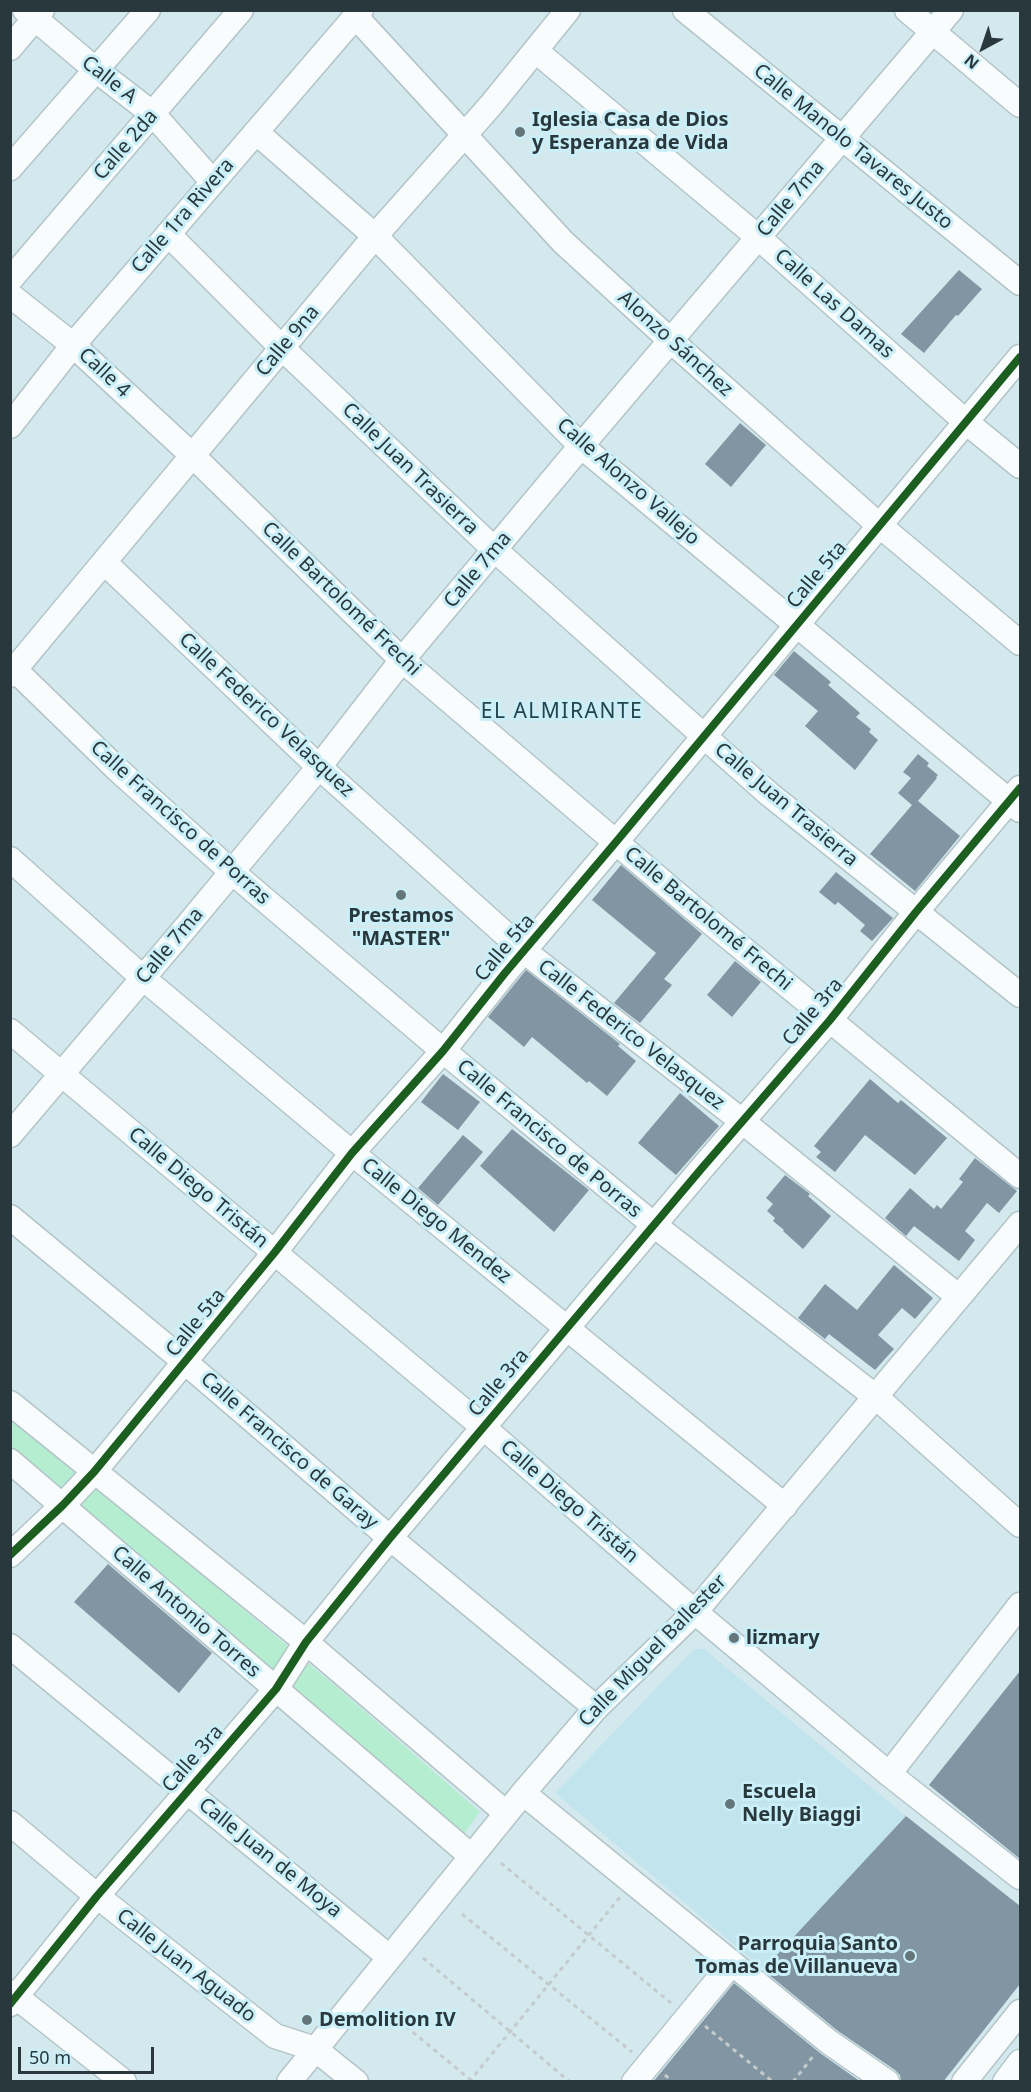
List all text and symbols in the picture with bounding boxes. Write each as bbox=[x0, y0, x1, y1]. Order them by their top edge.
north arrow bbox=[953, 18, 1013, 78]
text: N bbox=[959, 49, 983, 74]
street label: Calle A bbox=[77, 51, 141, 109]
street label: Calle Manolo Tavares Justo bbox=[748, 59, 958, 235]
street label: Calle 2da bbox=[89, 105, 163, 185]
place label: Iglesia Casa de Dios y Esperanza de Vida bbox=[532, 108, 728, 155]
marker: Iglesia Casa de Dios y Esperanza de Vida bbox=[513, 125, 527, 139]
street label: Calle 1ra Rivera bbox=[127, 154, 239, 278]
street label: Calle 7ma bbox=[752, 156, 830, 242]
street label: Calle Las Damas bbox=[769, 244, 899, 364]
street label: Alonzo Sánchez bbox=[613, 286, 737, 402]
street label: Calle 9na bbox=[251, 300, 325, 382]
street label: Calle 4 bbox=[73, 343, 135, 403]
street label: Calle Juan Trasierra bbox=[337, 398, 483, 540]
street label: Calle Alonzo Vallejo bbox=[552, 413, 704, 551]
street label: Calle Bartolomé Frechi bbox=[257, 517, 425, 681]
street label: Calle 7ma bbox=[439, 527, 517, 613]
street label: Calle 5ta bbox=[782, 536, 852, 614]
street label: Calle Federico Velasquez bbox=[174, 628, 358, 802]
district label: EL ALMIRANTE bbox=[481, 699, 643, 725]
street label: Calle Francisco de Porras bbox=[85, 736, 275, 910]
street label: Calle Juan Trasierra bbox=[709, 738, 863, 872]
street label: Calle Bartolomé Frechi bbox=[619, 842, 797, 996]
marker: Prestamos "MASTER" bbox=[394, 888, 408, 902]
street label: Calle 7ma bbox=[131, 903, 209, 989]
place label: Prestamos "MASTER" bbox=[348, 904, 454, 951]
street label: Calle 5ta bbox=[470, 909, 540, 987]
street label: Calle Federico Velasquez bbox=[533, 955, 729, 1115]
street label: Calle 3ra bbox=[778, 973, 848, 1051]
street label: Calle Francisco de Porras bbox=[452, 1055, 646, 1223]
street label: Calle Diego Tristán bbox=[123, 1122, 273, 1254]
street label: Calle Diego Mendez bbox=[356, 1153, 516, 1289]
street label: Calle 5ta bbox=[161, 1284, 231, 1362]
street label: Calle 3ra bbox=[464, 1344, 534, 1422]
street label: Calle Francisco de Garay bbox=[195, 1367, 383, 1535]
street label: Calle Diego Tristán bbox=[495, 1435, 643, 1569]
street label: Calle Antonio Torres bbox=[107, 1541, 265, 1683]
street label: Calle Miguel Ballester bbox=[574, 1570, 732, 1732]
place label: lizmary bbox=[746, 1626, 820, 1650]
marker: lizmary bbox=[727, 1631, 741, 1645]
street label: Calle 3ra bbox=[157, 1720, 229, 1798]
place label: Escuela Nelly Biaggi bbox=[742, 1780, 861, 1827]
street label: Calle Juan de Moya bbox=[194, 1793, 346, 1923]
marker: Escuela Nelly Biaggi bbox=[723, 1797, 737, 1811]
street label: Calle Juan Aguado bbox=[112, 1904, 260, 2028]
place label: Parroquia Santo Tomas de Villanueva bbox=[695, 1932, 898, 1979]
marker: Parroquia Santo Tomas de Villanueva bbox=[903, 1949, 917, 1963]
place label: Demolition IV bbox=[319, 2008, 456, 2032]
marker: Demolition IV bbox=[300, 2013, 314, 2027]
scale bar bbox=[21, 2035, 158, 2073]
text: 50 m bbox=[29, 2045, 71, 2069]

